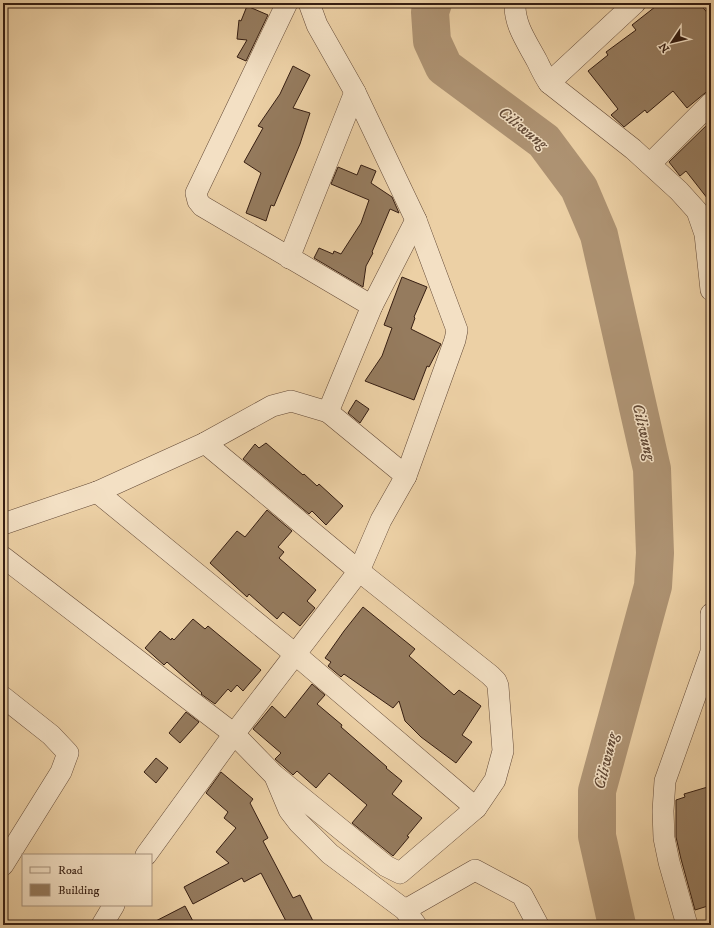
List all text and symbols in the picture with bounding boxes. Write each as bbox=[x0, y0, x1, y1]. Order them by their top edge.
north arrow bbox=[652, 22, 692, 62]
text: N bbox=[656, 39, 673, 55]
water label: Ciliwung bbox=[494, 102, 553, 155]
water label: Ciliwung bbox=[628, 401, 661, 464]
water label: Ciliwung bbox=[589, 729, 623, 792]
legend bbox=[22, 854, 152, 906]
text: Road bbox=[58, 863, 83, 878]
text: Building bbox=[58, 883, 99, 898]

